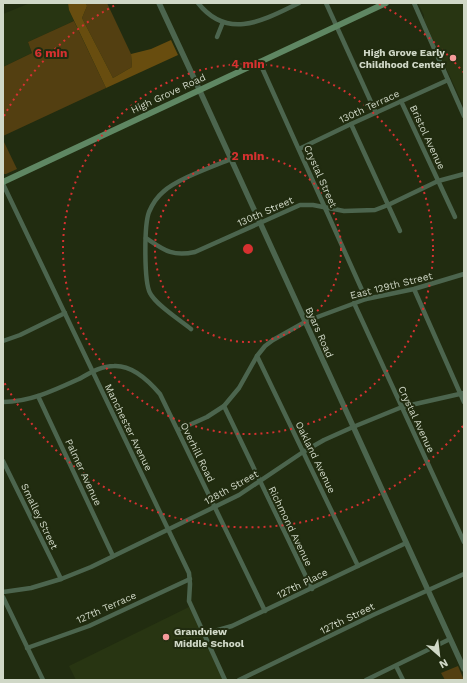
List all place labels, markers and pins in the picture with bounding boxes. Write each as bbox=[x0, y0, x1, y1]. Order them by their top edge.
place label: High Grove Early Childhood Center bbox=[359, 47, 446, 70]
marker: High Grove Early Childhood Center bbox=[448, 53, 458, 63]
centre of rings bbox=[241, 242, 255, 256]
place label: Grandview Middle School bbox=[174, 626, 245, 649]
marker: Grandview Middle School bbox=[161, 632, 171, 642]

